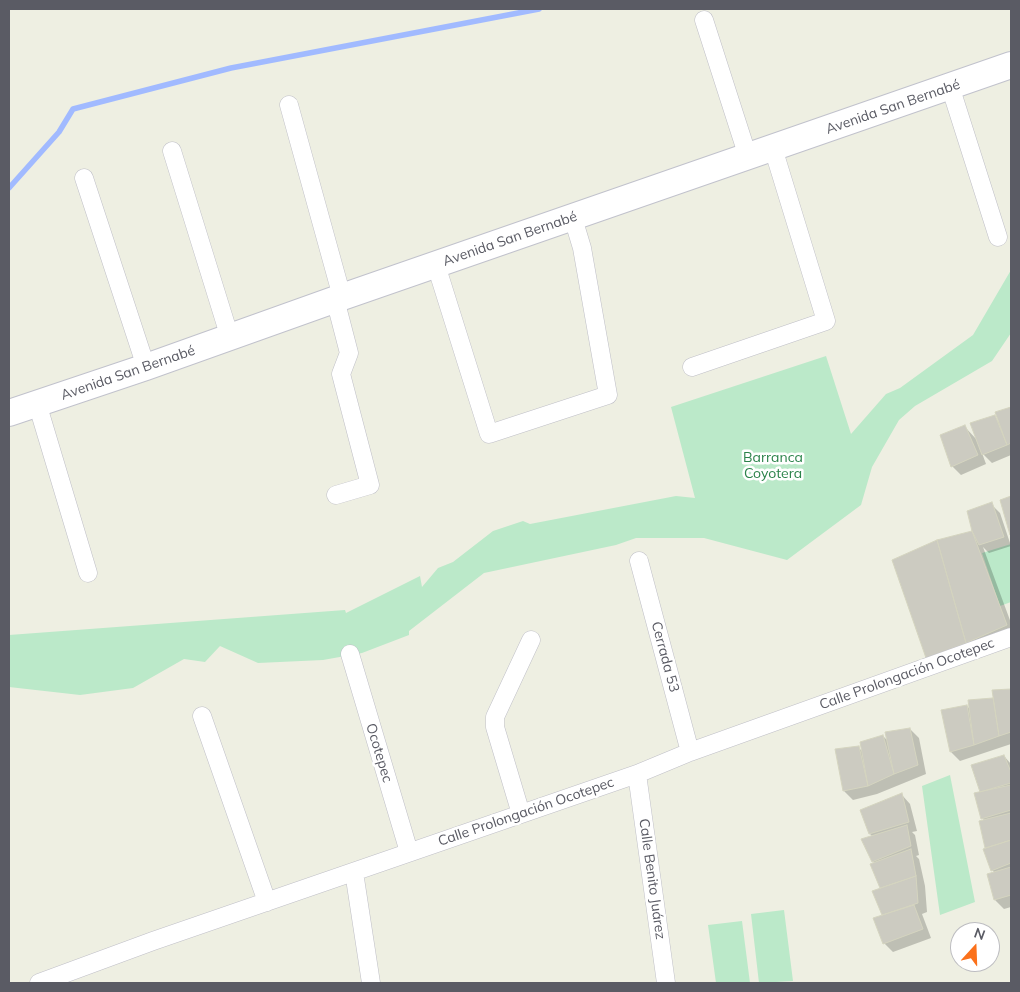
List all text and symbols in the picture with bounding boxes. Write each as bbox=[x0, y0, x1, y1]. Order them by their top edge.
street label: Avenida San Bernabé bbox=[824, 76, 962, 138]
street label: Avenida San Bernabé bbox=[441, 208, 579, 270]
street label: Avenida San Bernabé bbox=[59, 342, 197, 404]
park label: Barranca Coyotera bbox=[743, 450, 803, 482]
street label: Cerrada 53 bbox=[648, 620, 682, 694]
street label: Calle Prolongación Ocotepec bbox=[817, 634, 997, 714]
street label: Ocotepec bbox=[362, 721, 396, 785]
street label: Calle Prolongación Ocotepec bbox=[436, 774, 616, 850]
street label: Calle Benito Juárez bbox=[635, 818, 669, 940]
north arrow bbox=[950, 922, 1000, 972]
text: N bbox=[972, 924, 988, 944]

